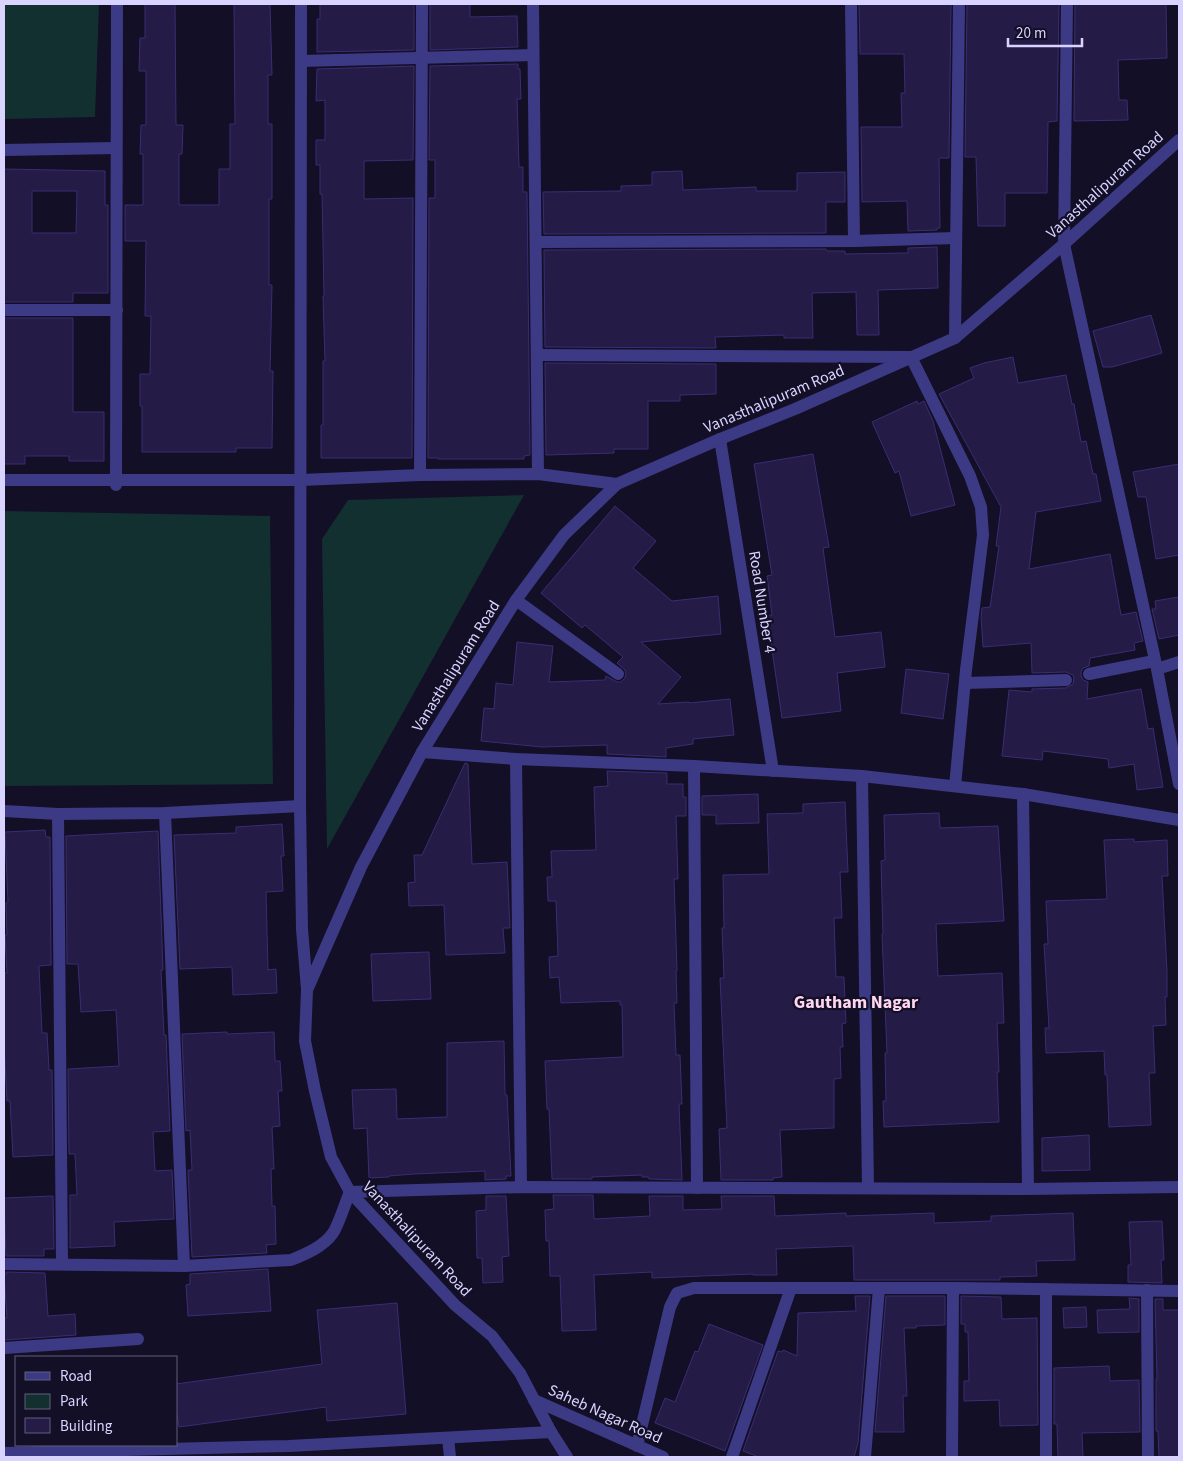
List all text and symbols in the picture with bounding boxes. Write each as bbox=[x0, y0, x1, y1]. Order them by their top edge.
scale bar bbox=[1008, 15, 1082, 47]
text: 20 m bbox=[1016, 23, 1046, 44]
street label: Vanasthalipuram Road bbox=[1042, 126, 1168, 244]
street label: Vanasthalipuram Road bbox=[700, 359, 848, 439]
street label: Road Number 4 bbox=[743, 549, 781, 655]
street label: Vanasthalipuram Road bbox=[407, 596, 505, 736]
district label: Gautham Nagar bbox=[794, 990, 919, 1015]
street label: Vanasthalipuram Road bbox=[357, 1176, 477, 1302]
legend bbox=[15, 1356, 178, 1446]
text: Road bbox=[60, 1366, 92, 1387]
street label: Saheb Nagar Road bbox=[544, 1379, 666, 1449]
text: Park bbox=[60, 1391, 89, 1412]
text: Building bbox=[60, 1416, 113, 1437]

